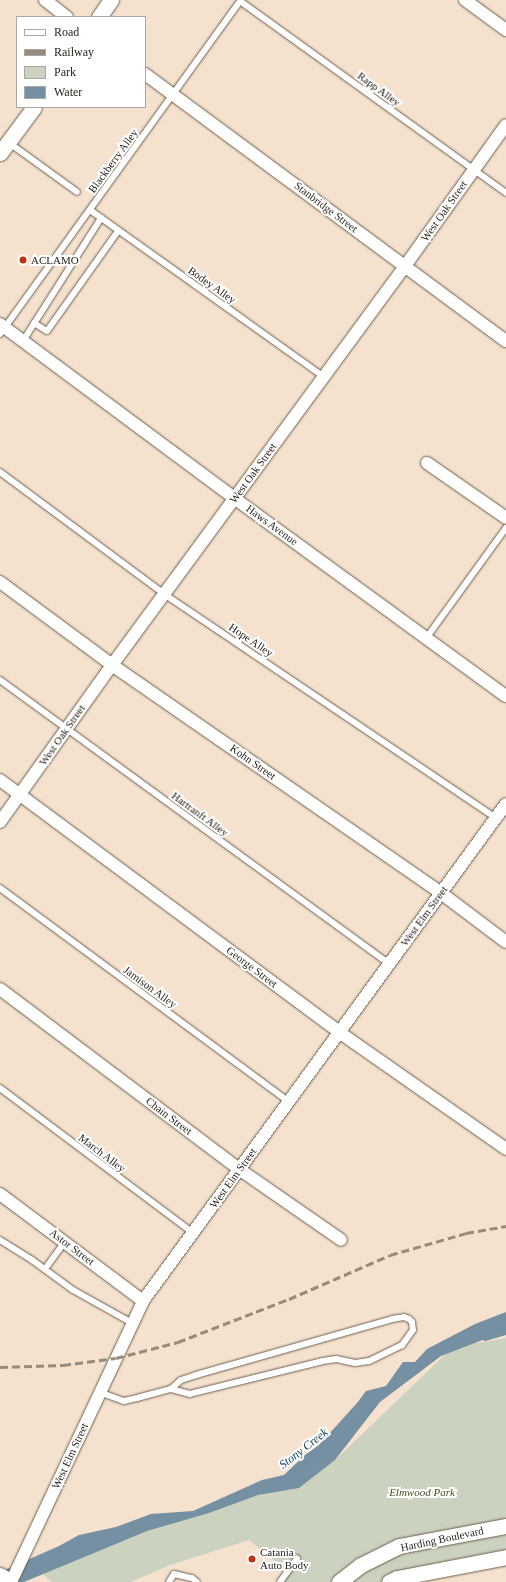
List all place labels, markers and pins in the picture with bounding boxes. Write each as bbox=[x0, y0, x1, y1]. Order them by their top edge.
place label: ACLAMO bbox=[31, 253, 79, 267]
marker: ACLAMO bbox=[18, 255, 28, 265]
place label: Catania Auto Body bbox=[260, 1546, 309, 1572]
marker: Catania Auto Body bbox=[247, 1554, 257, 1564]

